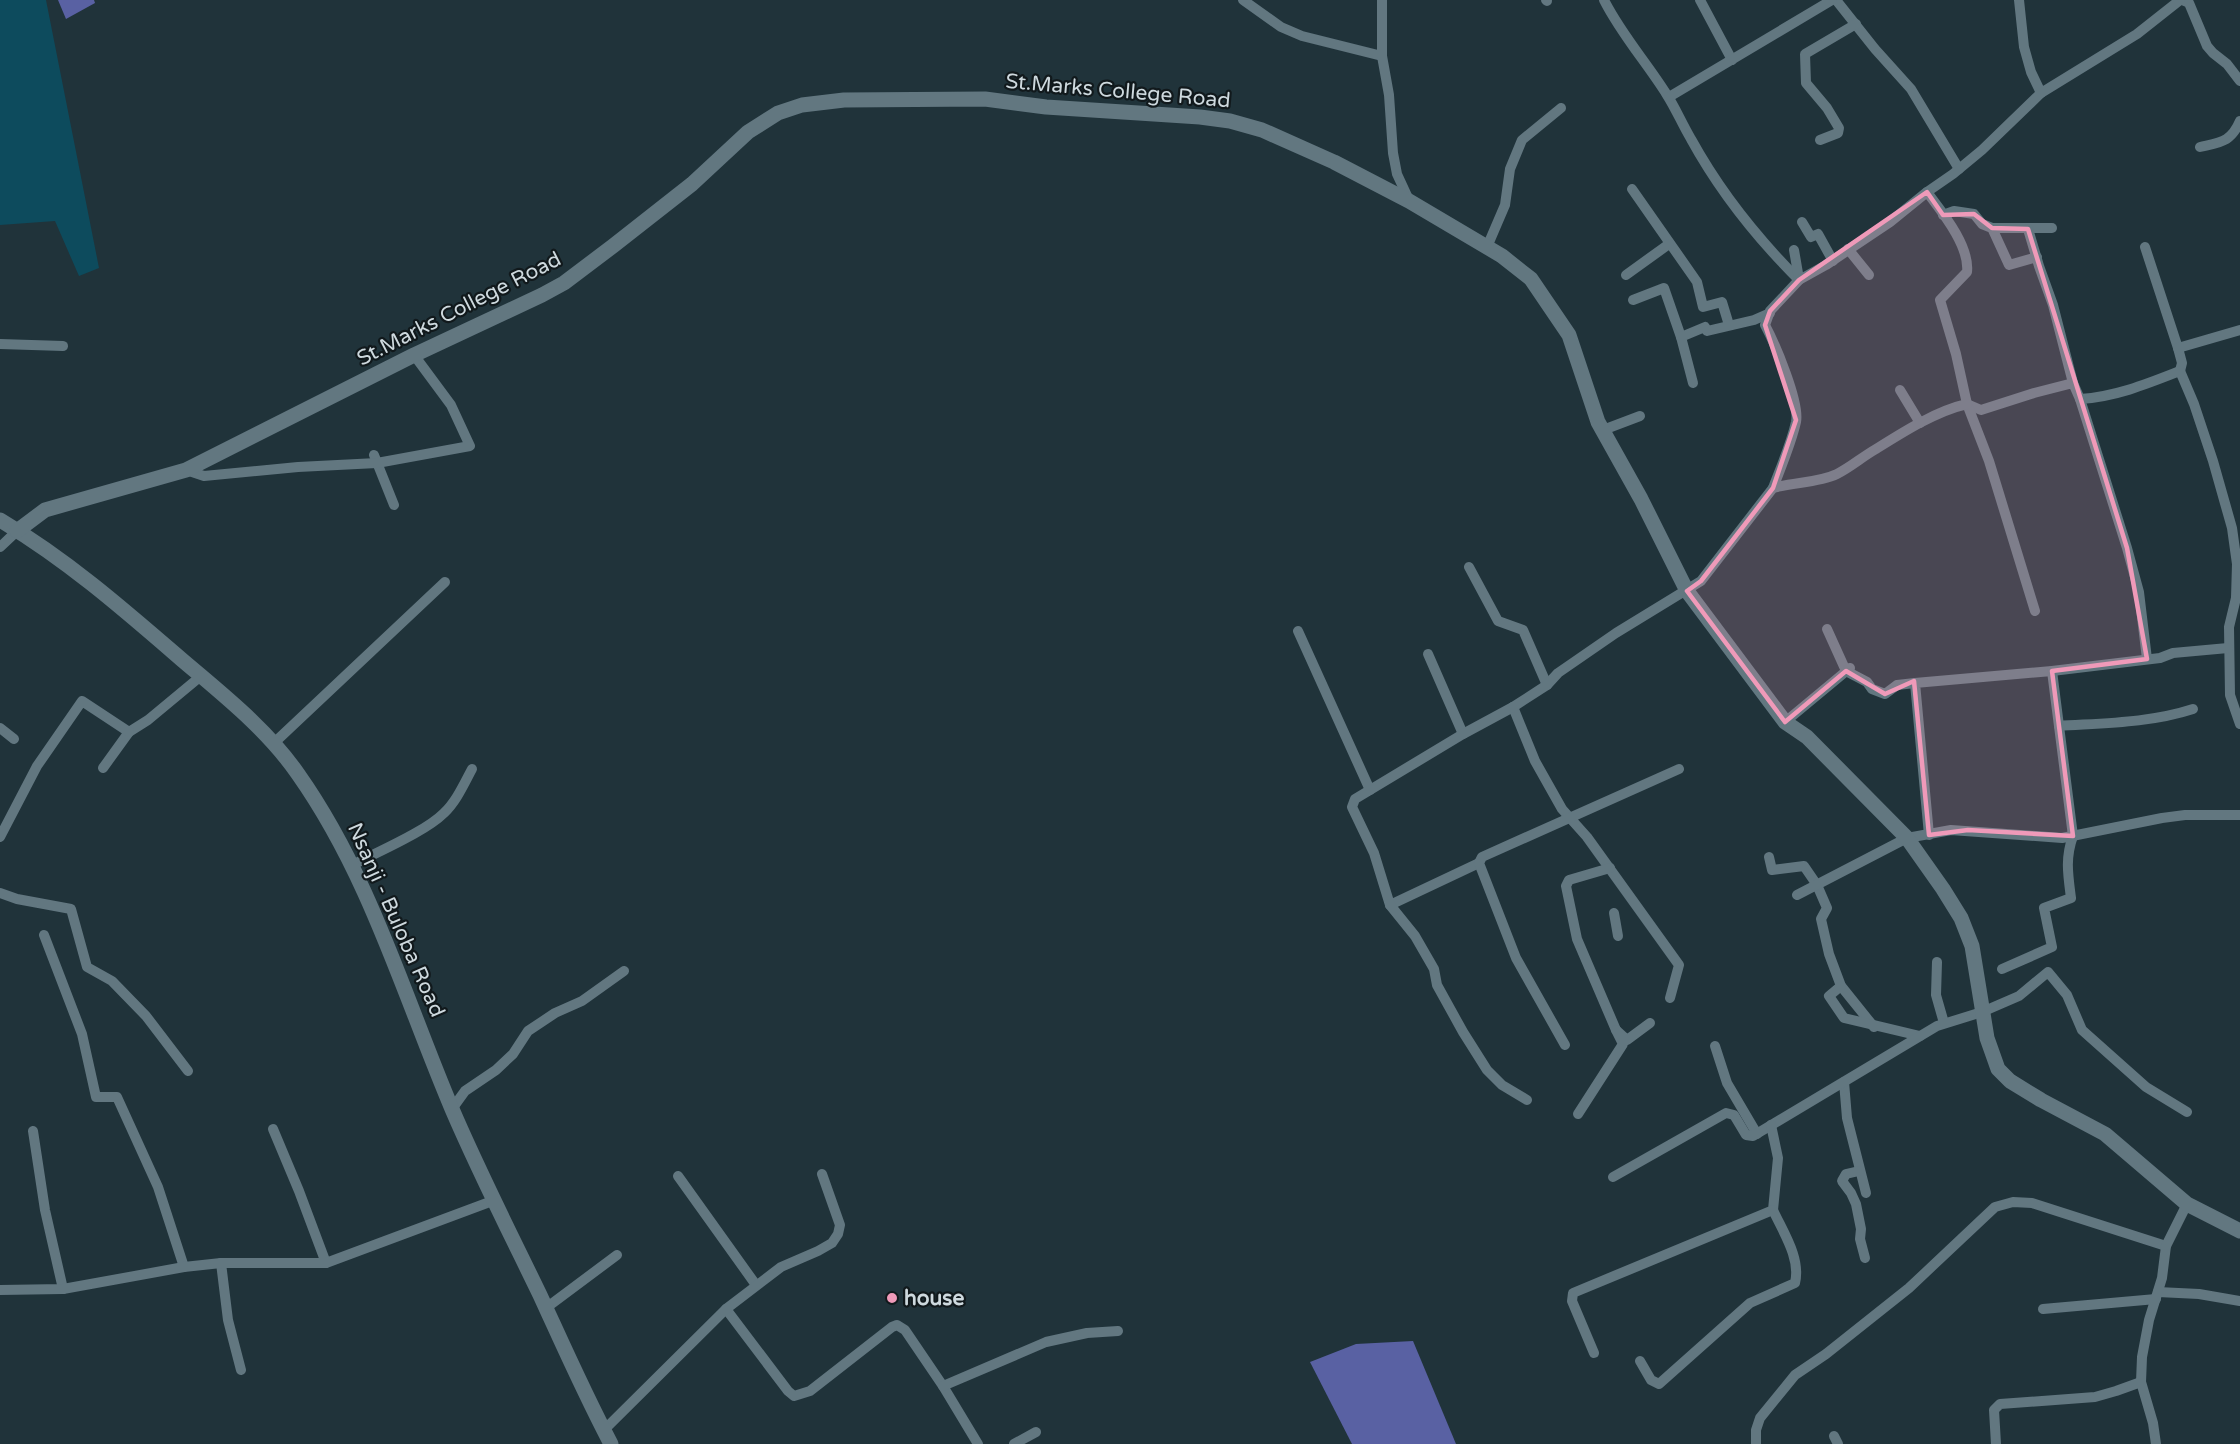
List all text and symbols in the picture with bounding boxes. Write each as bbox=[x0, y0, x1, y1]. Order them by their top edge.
street label: St.Marks College Road bbox=[1004, 69, 1232, 113]
street label: St.Marks College Road bbox=[353, 247, 565, 371]
street label: Nsanji - Buloba Road bbox=[342, 819, 450, 1021]
place label: house bbox=[904, 1286, 964, 1311]
marker: house bbox=[885, 1291, 899, 1305]

